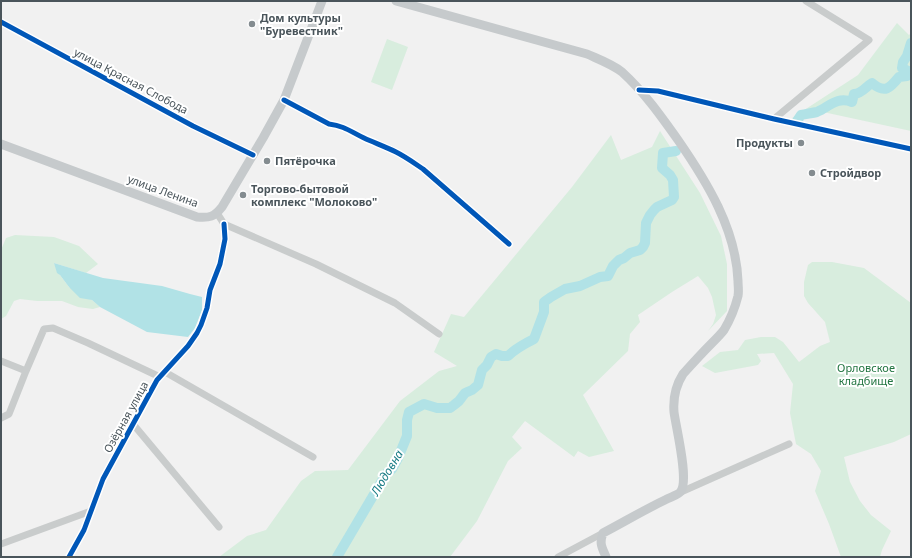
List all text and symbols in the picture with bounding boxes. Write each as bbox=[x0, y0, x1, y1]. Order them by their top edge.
place label: Дом культуры "Буревестник" bbox=[260, 10, 343, 38]
marker: Дом культуры "Буревестник" bbox=[247, 19, 257, 29]
street label: улица Красная Слобода bbox=[72, 44, 191, 117]
place label: Продукты bbox=[736, 135, 793, 150]
marker: Продукты bbox=[796, 138, 806, 148]
place label: Пятёрочка bbox=[275, 153, 336, 168]
marker: Пятёрочка bbox=[262, 156, 272, 166]
place label: Стройдвор bbox=[820, 165, 881, 180]
marker: Стройдвор bbox=[807, 168, 817, 178]
street label: улица Ленина bbox=[126, 171, 201, 210]
place label: Торгово-бытовой комплекс "Молоково" bbox=[251, 181, 377, 209]
marker: Торгово-бытовой комплекс "Молоково" bbox=[238, 190, 248, 200]
park label: Орловское кладбище bbox=[837, 360, 895, 388]
street label: Озёрная улица bbox=[100, 378, 151, 455]
water label: Людовна bbox=[366, 446, 407, 500]

